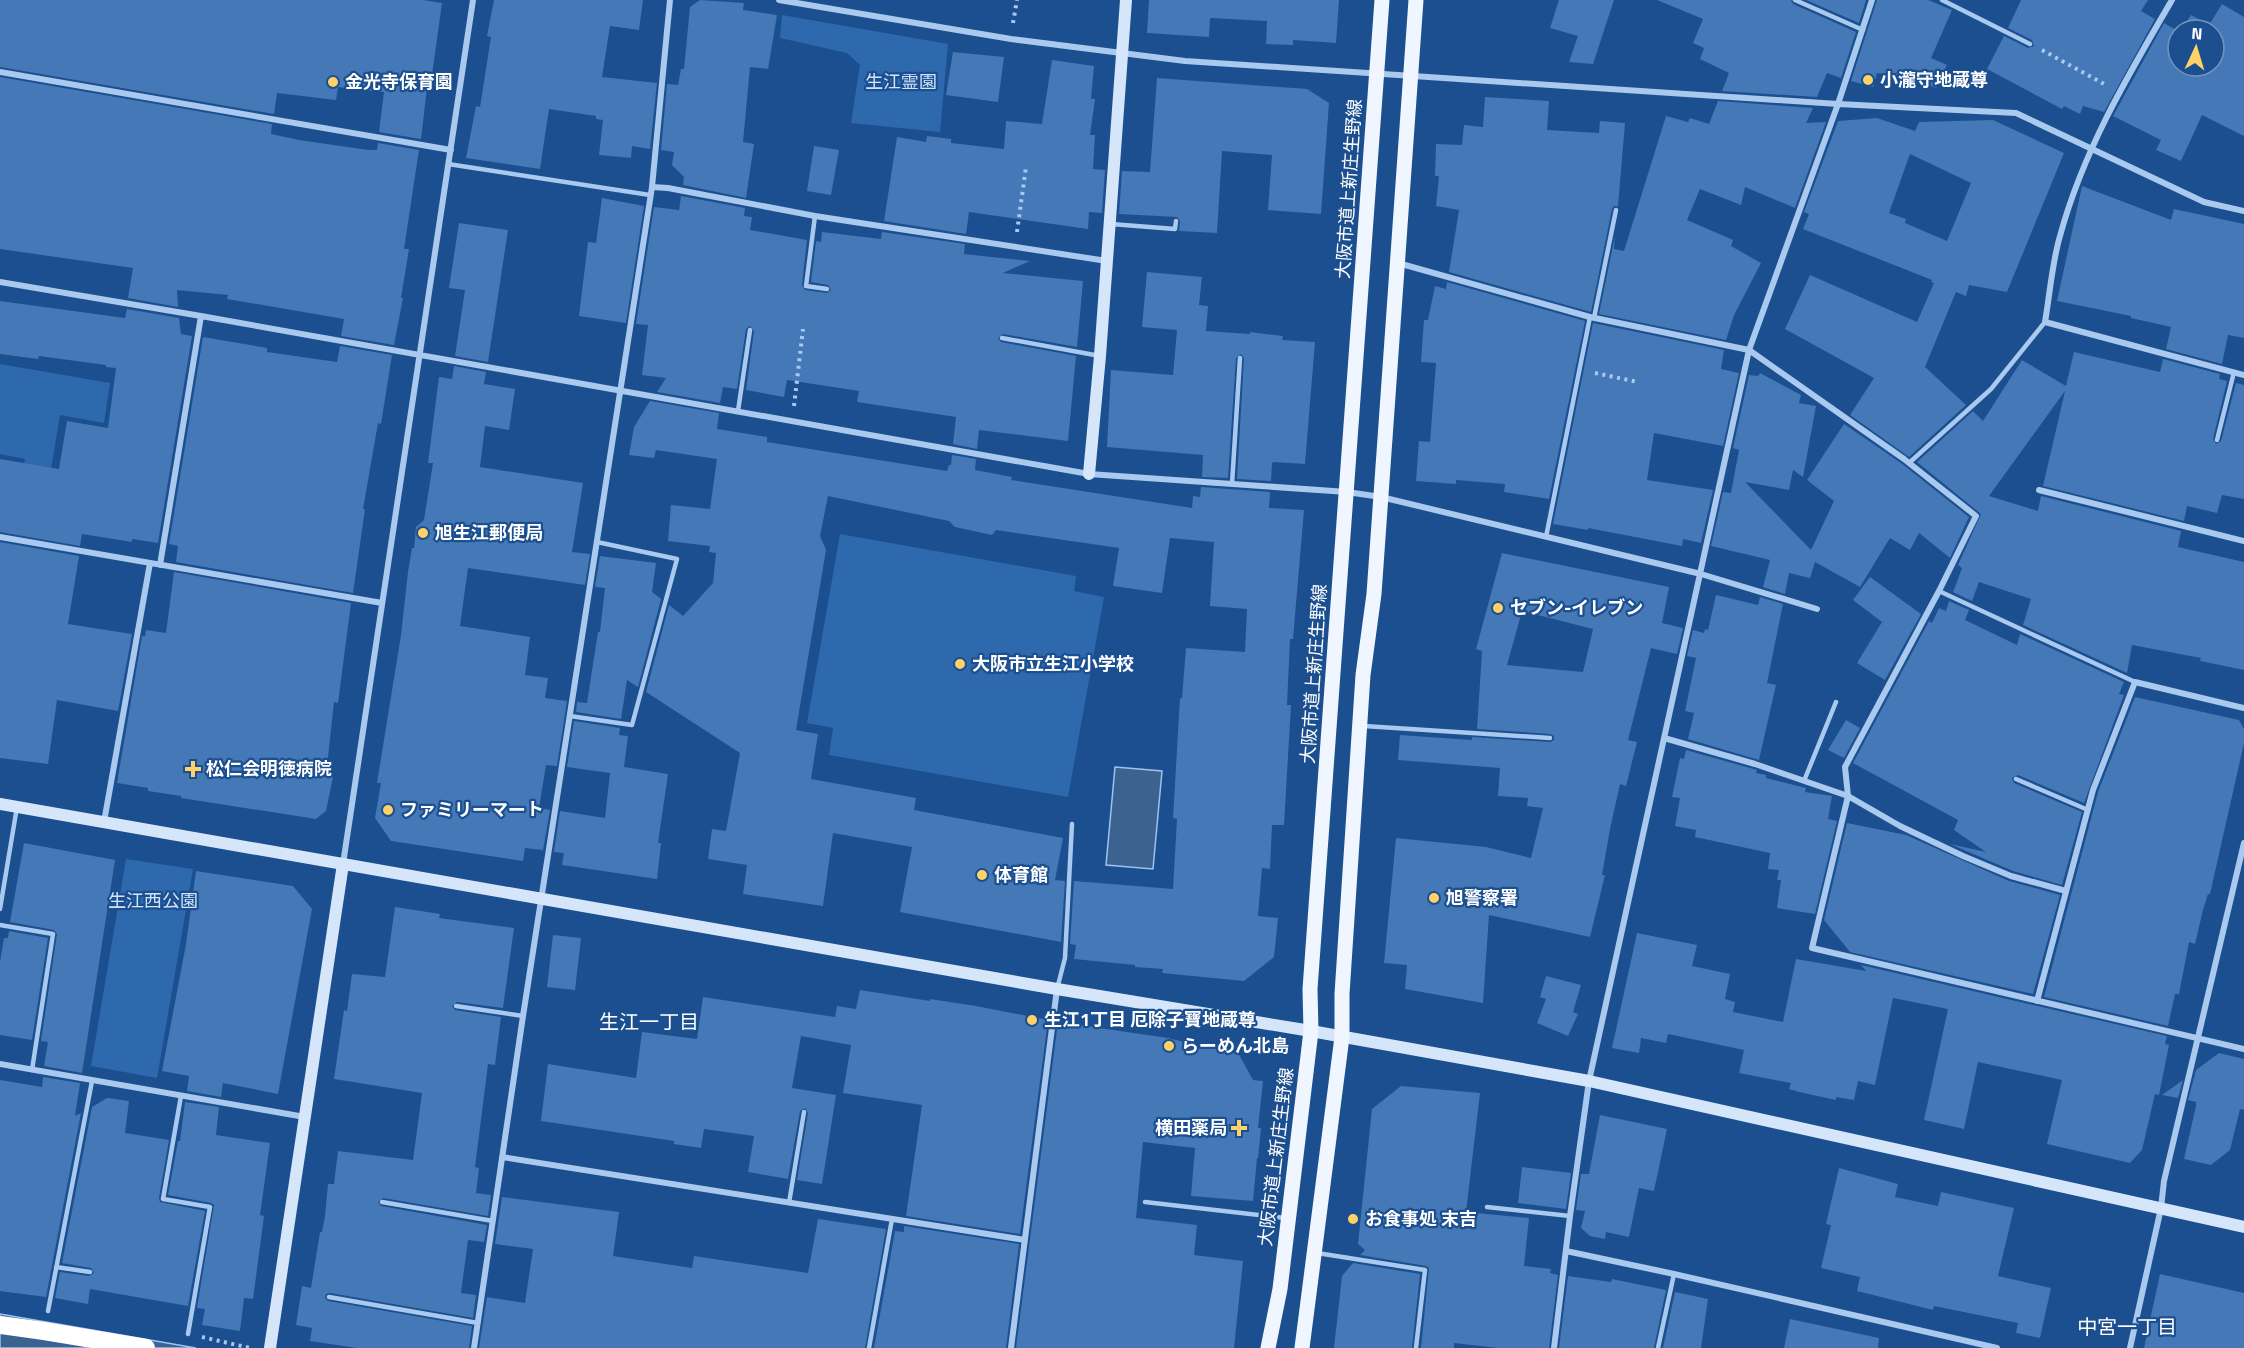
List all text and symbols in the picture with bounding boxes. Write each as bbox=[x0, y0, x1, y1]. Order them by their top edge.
north arrow bbox=[2166, 18, 2226, 78]
text: N bbox=[2191, 21, 2203, 45]
place label: 小瀧守地蔵尊 bbox=[1880, 66, 1988, 93]
place label: 金光寺保育園 bbox=[345, 68, 453, 95]
park label: 生江霊園 bbox=[865, 68, 937, 95]
marker: 小瀧守地蔵尊 bbox=[1861, 73, 1875, 87]
marker: 金光寺保育園 bbox=[326, 75, 340, 89]
street label: 大阪市道上新庄生野線 bbox=[1329, 98, 1368, 280]
place label: 旭生江郵便局 bbox=[435, 519, 543, 546]
marker: 旭生江郵便局 bbox=[416, 526, 430, 540]
street label: 大阪市道上新庄生野線 bbox=[1294, 583, 1333, 765]
place label: セブン-イレブン bbox=[1510, 594, 1643, 621]
marker: セブン-イレブン bbox=[1491, 601, 1505, 615]
place label: 大阪市立生江小学校 bbox=[972, 650, 1134, 677]
marker: 大阪市立生江小学校 bbox=[953, 657, 967, 671]
place label: 松仁会明徳病院 bbox=[206, 755, 332, 782]
marker: 松仁会明徳病院 bbox=[184, 760, 202, 778]
place label: ファミリーマート bbox=[400, 796, 544, 823]
marker: ファミリーマート bbox=[381, 803, 395, 817]
place label: 体育館 bbox=[994, 861, 1048, 888]
marker: 体育館 bbox=[975, 868, 989, 882]
place label: 旭警察署 bbox=[1446, 884, 1518, 911]
park label: 生江西公園 bbox=[108, 887, 198, 914]
marker: 旭警察署 bbox=[1427, 891, 1441, 905]
district label: 生江一丁目 bbox=[599, 1006, 699, 1037]
place label: 生江1丁目 厄除子寶地蔵尊 bbox=[1044, 1006, 1256, 1033]
marker: 生江1丁目 厄除子寶地蔵尊 bbox=[1025, 1013, 1039, 1027]
place label: らーめん北島 bbox=[1181, 1032, 1289, 1059]
marker: らーめん北島 bbox=[1162, 1039, 1176, 1053]
street label: 大阪市道上新庄生野線 bbox=[1251, 1066, 1300, 1248]
place label: 横田薬局 bbox=[1155, 1114, 1227, 1141]
marker: 横田薬局 bbox=[1232, 1121, 1246, 1135]
place label: お食事処 末吉 bbox=[1365, 1205, 1477, 1232]
marker: お食事処 末吉 bbox=[1346, 1212, 1360, 1226]
district label: 中宮一丁目 bbox=[2077, 1311, 2177, 1342]

